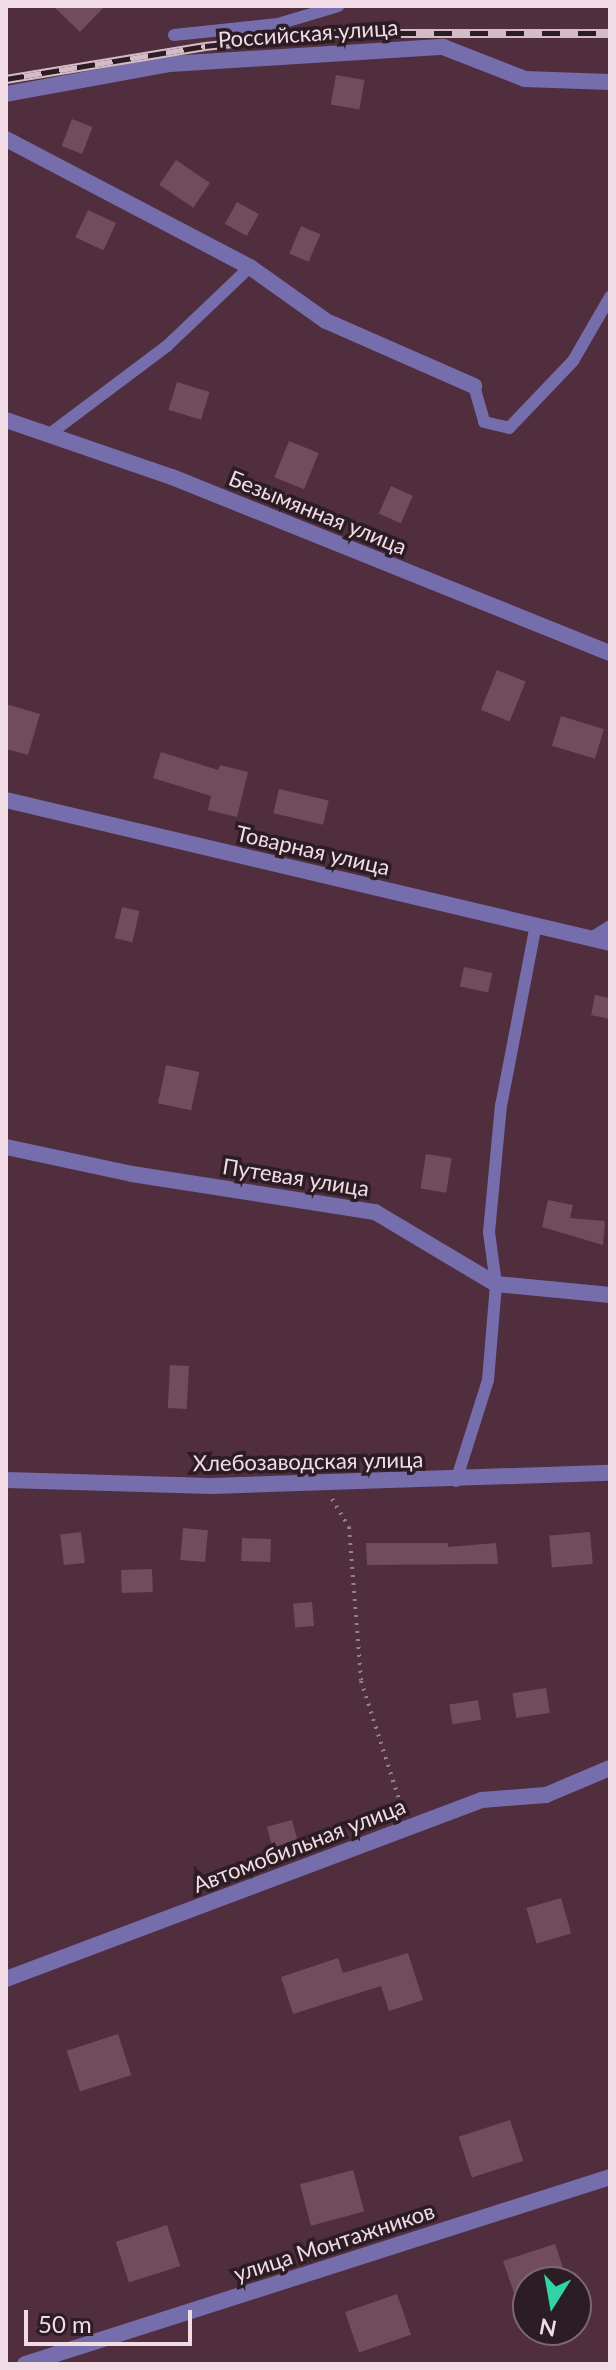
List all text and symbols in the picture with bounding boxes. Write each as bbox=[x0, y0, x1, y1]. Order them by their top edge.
street label: Российская улица bbox=[217, 14, 399, 52]
street label: Безымянная улица bbox=[225, 464, 411, 560]
street label: Товарная улица bbox=[234, 819, 392, 881]
street label: Путевая улица bbox=[221, 1152, 371, 1202]
street label: Хлебозаводская улица bbox=[193, 1446, 423, 1476]
street label: Автомобильная улица bbox=[189, 1792, 409, 1898]
street label: улица Монтажников bbox=[230, 2197, 438, 2287]
north arrow bbox=[512, 2266, 592, 2346]
scale bar bbox=[28, 2294, 196, 2344]
text: 50 m bbox=[38, 2309, 92, 2338]
text: N bbox=[537, 2313, 559, 2343]

